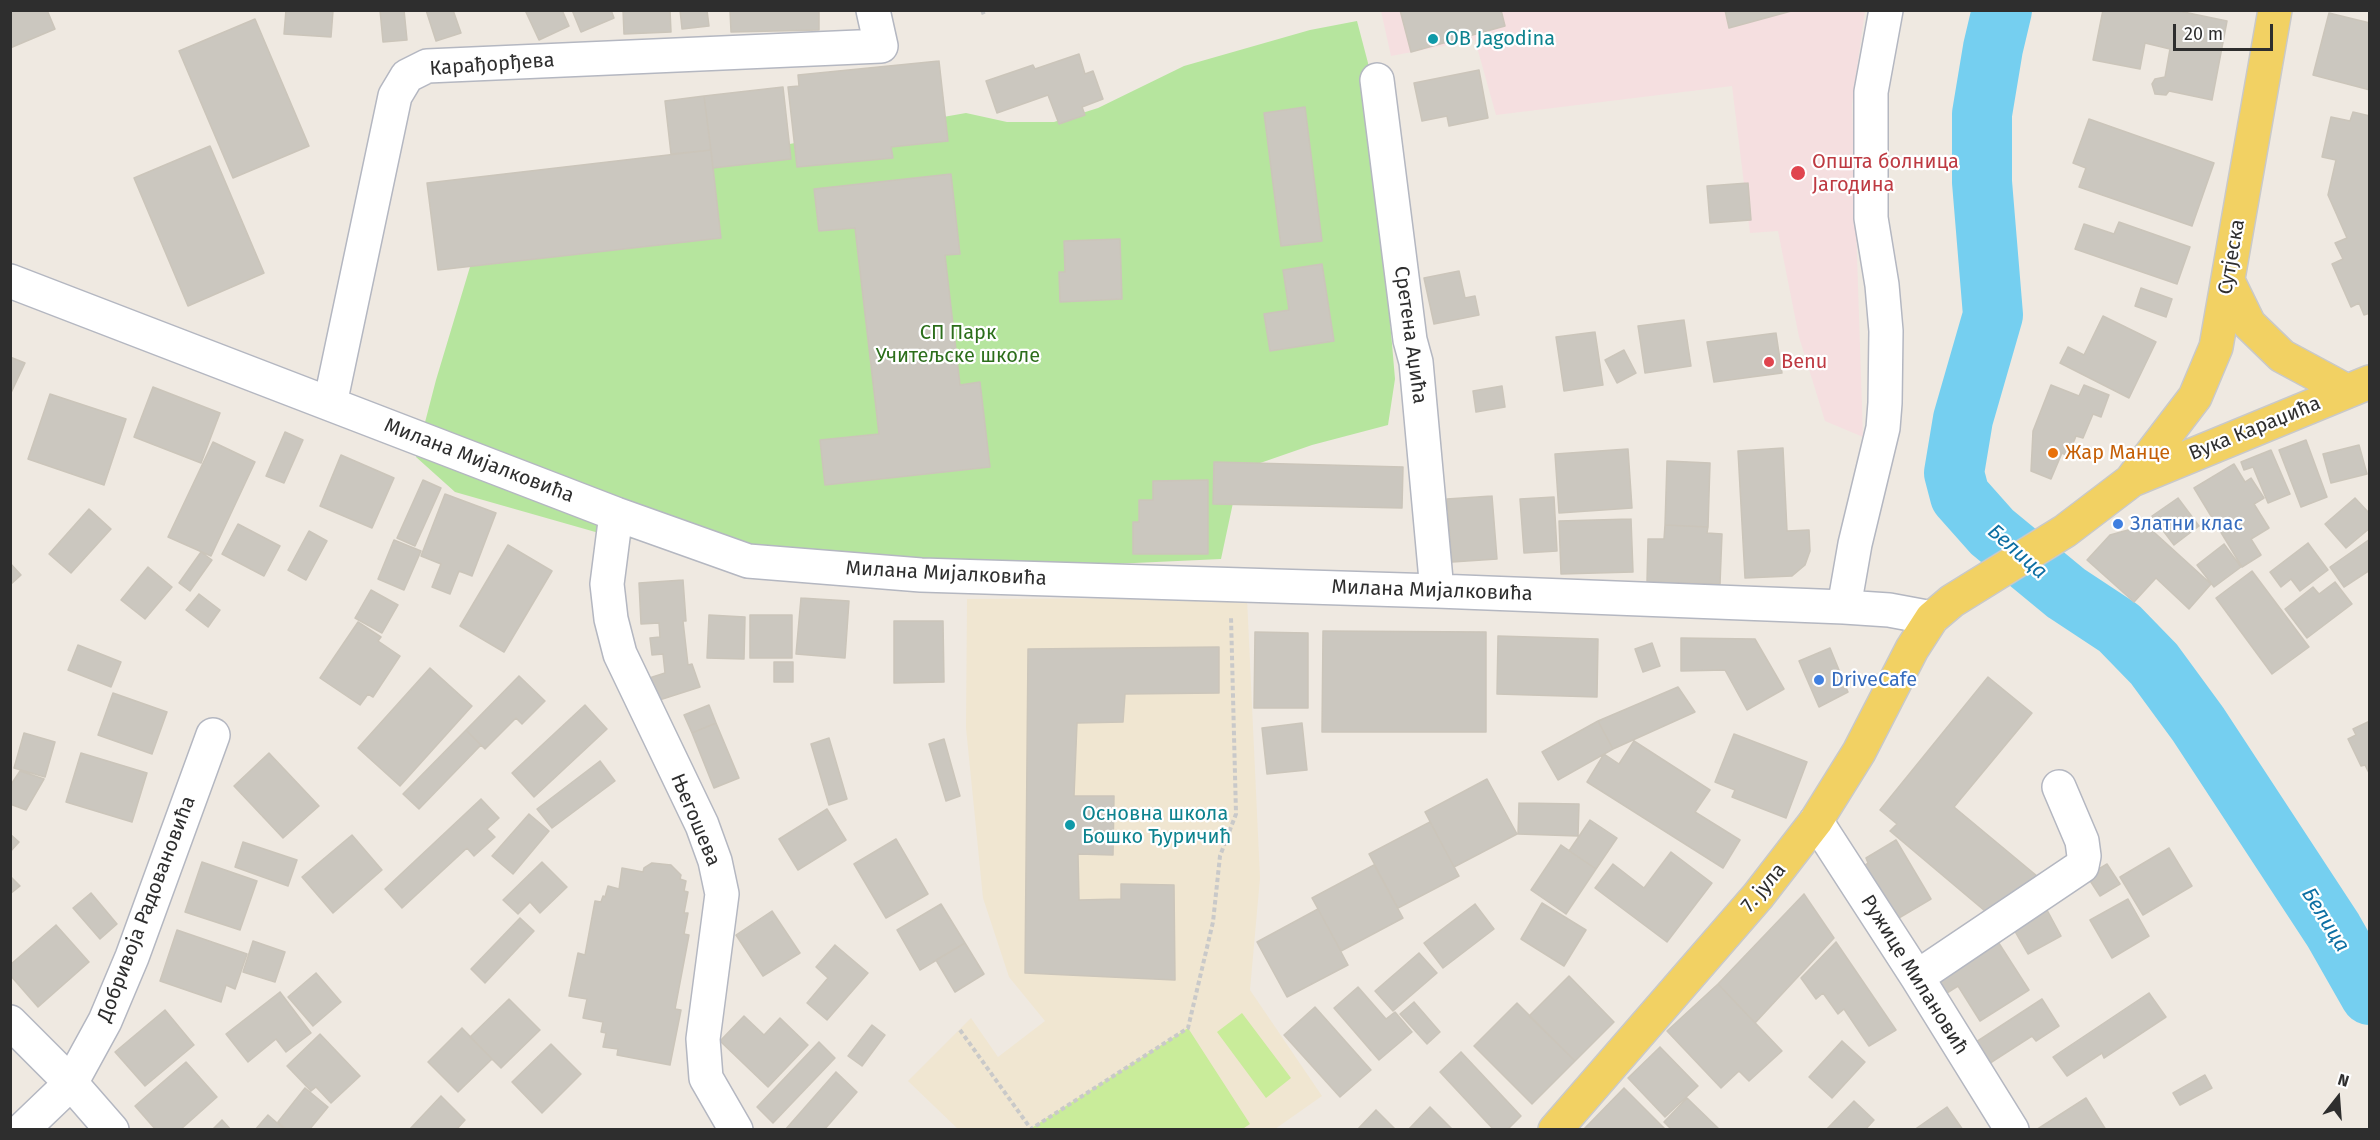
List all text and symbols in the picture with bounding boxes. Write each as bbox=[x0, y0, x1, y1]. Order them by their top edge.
scale bar bbox=[2176, 12, 2276, 50]
text: 20 m bbox=[2184, 23, 2223, 45]
place label: OB Jagodina bbox=[1445, 27, 1555, 51]
marker: OB Jagodina bbox=[1426, 32, 1440, 46]
street label: Карађорђева bbox=[429, 49, 555, 81]
place label: Општа болница Јагодина bbox=[1812, 150, 1959, 197]
marker: Општа болница Јагодина bbox=[1789, 164, 1807, 182]
street label: Сутјеска bbox=[2214, 218, 2250, 296]
street label: Сретена Аџића bbox=[1388, 265, 1432, 405]
park label: СП Парк Учитељске школе bbox=[876, 321, 1040, 368]
place label: Benu bbox=[1781, 350, 1827, 374]
marker: Benu bbox=[1762, 355, 1776, 369]
street label: Вука Караџића bbox=[2186, 392, 2324, 466]
street label: Милана Мијалковића bbox=[381, 414, 577, 508]
place label: Жар Манце bbox=[2065, 441, 2170, 465]
marker: Жар Манце bbox=[2046, 446, 2060, 460]
place label: Златни клас bbox=[2130, 512, 2243, 536]
marker: Златни клас bbox=[2111, 517, 2125, 531]
water label: Белица bbox=[1982, 519, 2052, 585]
street label: Милана Мијалковића bbox=[845, 557, 1047, 591]
street label: Милана Мијалковића bbox=[1331, 575, 1533, 607]
place label: DriveCafe bbox=[1831, 668, 1917, 692]
marker: DriveCafe bbox=[1812, 673, 1826, 687]
street label: Његошева bbox=[665, 770, 725, 870]
street label: Добривоја Радовановића bbox=[93, 793, 201, 1025]
place label: Основна школа Бошко Ђуричић bbox=[1082, 802, 1231, 849]
marker: Основна школа Бошко Ђуричић bbox=[1063, 818, 1077, 832]
street label: 7. јула bbox=[1737, 859, 1791, 917]
water label: Белица bbox=[2296, 883, 2354, 957]
street label: Ружице Милановић bbox=[1855, 891, 1973, 1059]
north arrow bbox=[2308, 1068, 2368, 1128]
text: N bbox=[2336, 1070, 2351, 1091]

